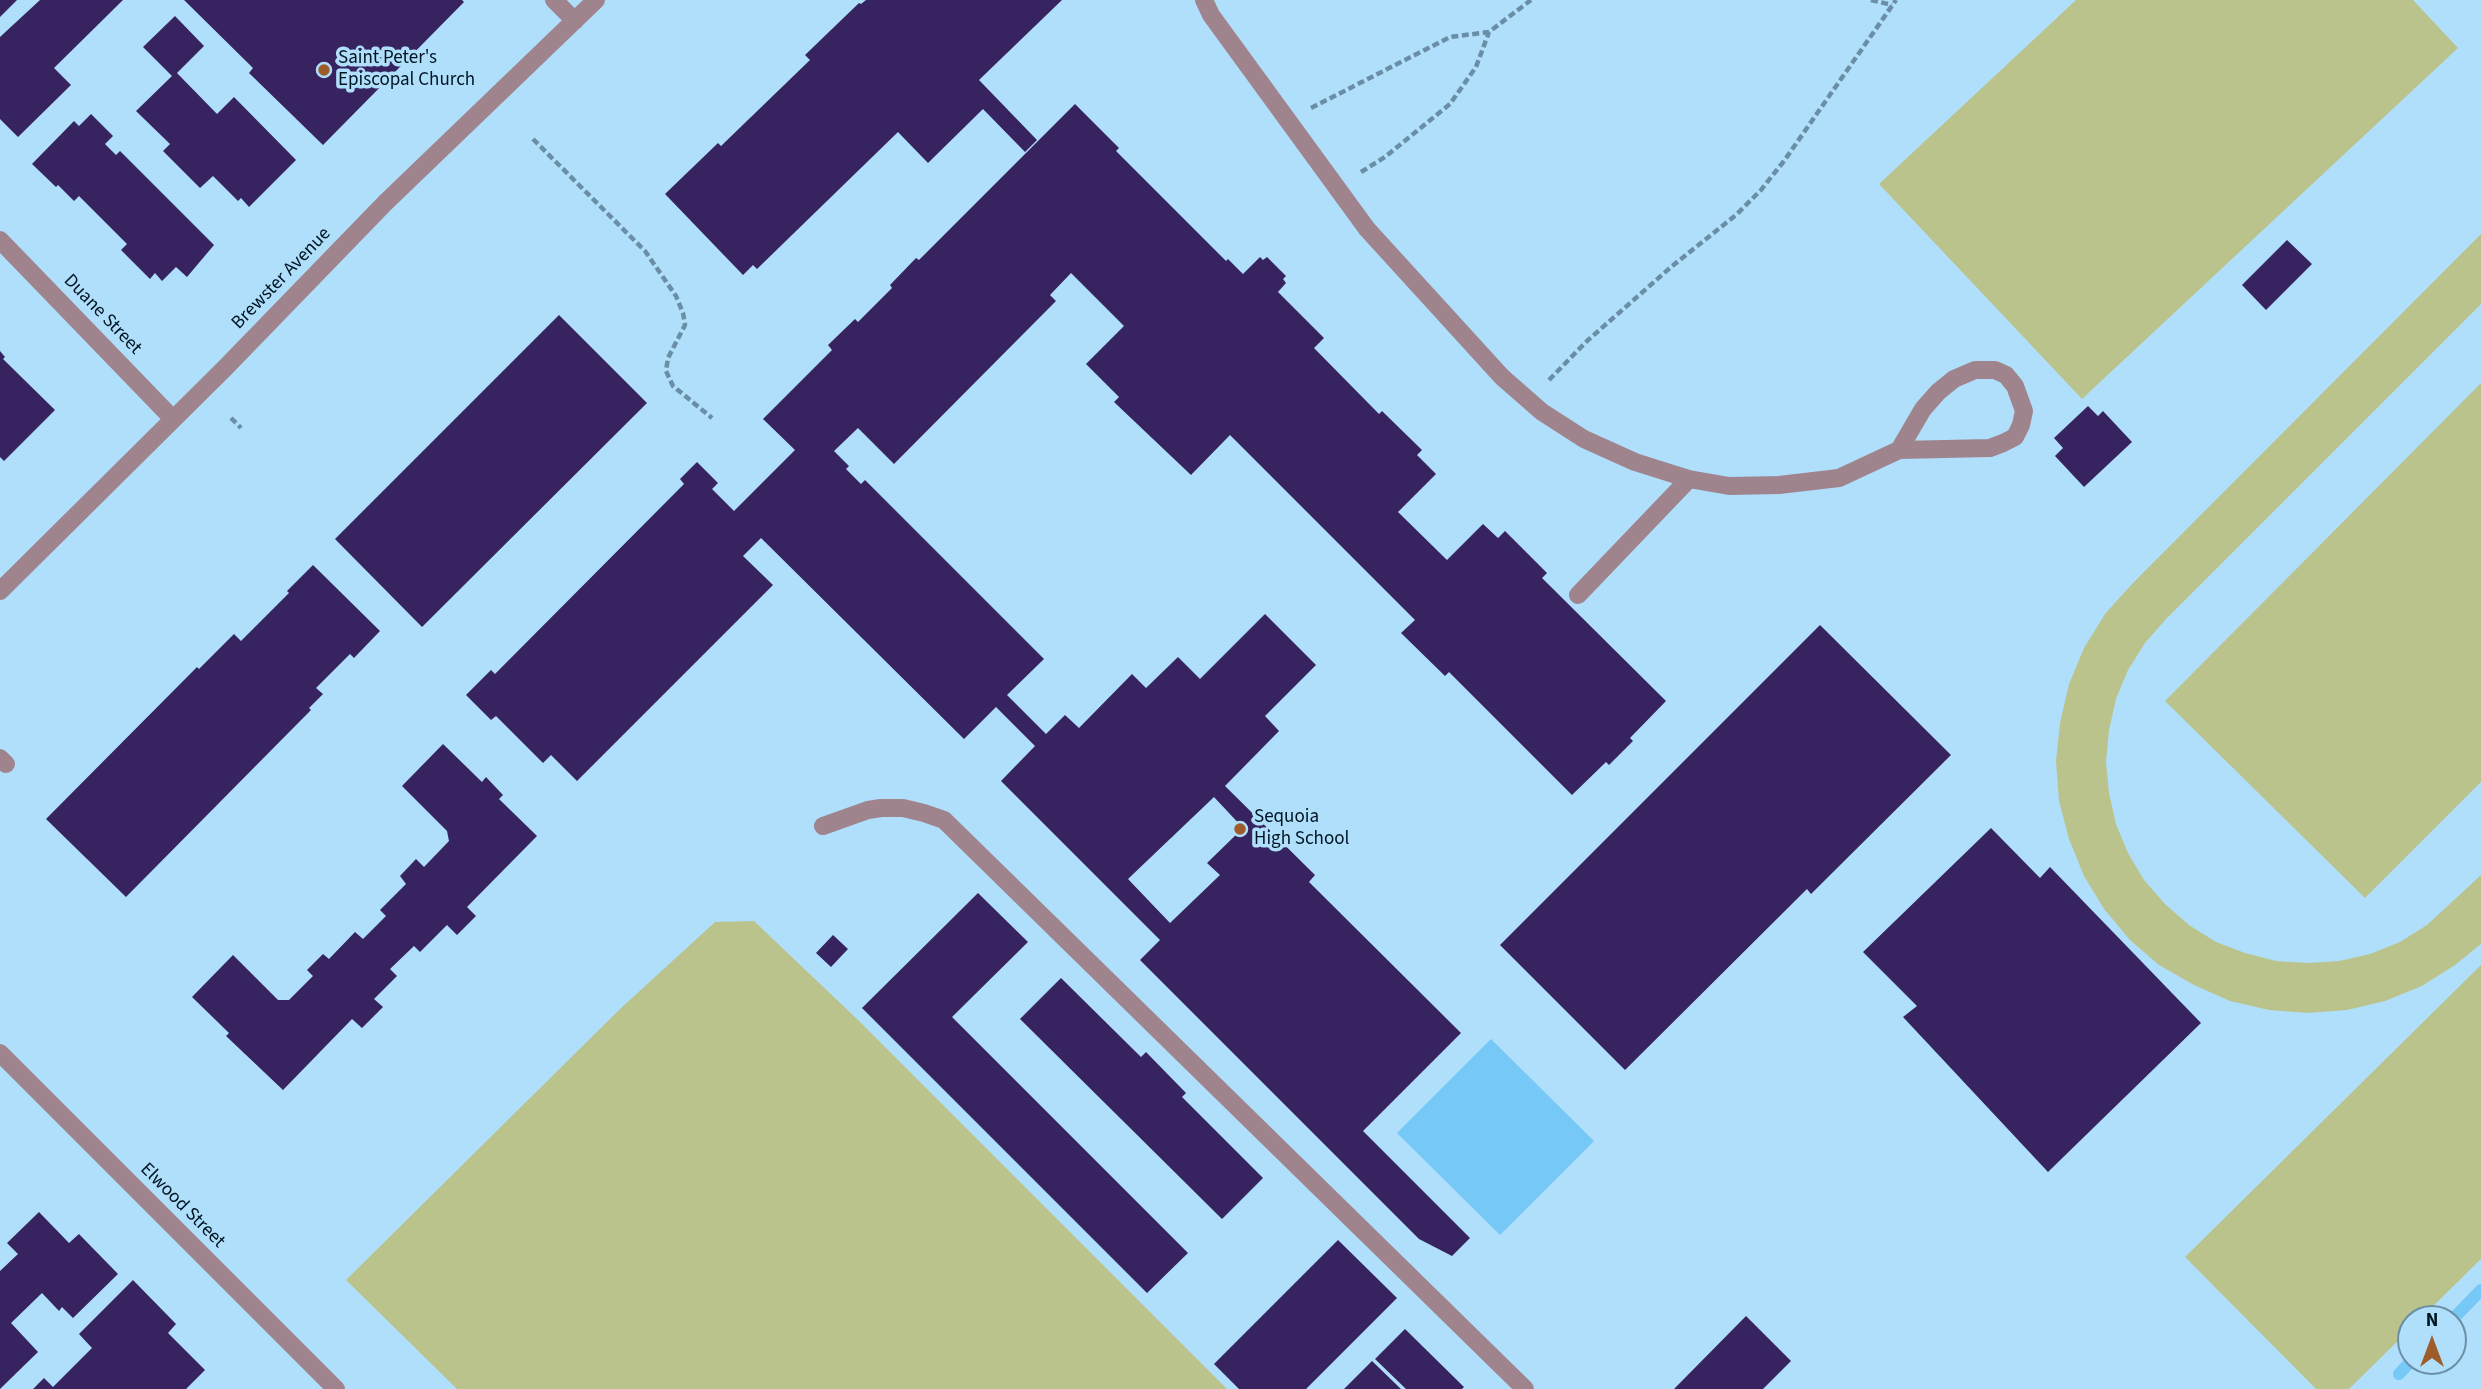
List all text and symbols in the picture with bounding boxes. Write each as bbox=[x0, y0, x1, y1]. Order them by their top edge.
place label: Saint Peter's Episcopal Church bbox=[338, 48, 475, 92]
marker: Saint Peter's Episcopal Church bbox=[316, 62, 332, 78]
street label: Brewster Avenue bbox=[228, 223, 336, 335]
street label: Duane Street bbox=[58, 270, 146, 360]
place label: Sequoia High School bbox=[1254, 807, 1349, 851]
marker: Sequoia High School bbox=[1232, 821, 1248, 837]
street label: Elwood Street bbox=[135, 1159, 229, 1253]
north arrow bbox=[2397, 1305, 2467, 1375]
text: N bbox=[2426, 1307, 2438, 1334]

